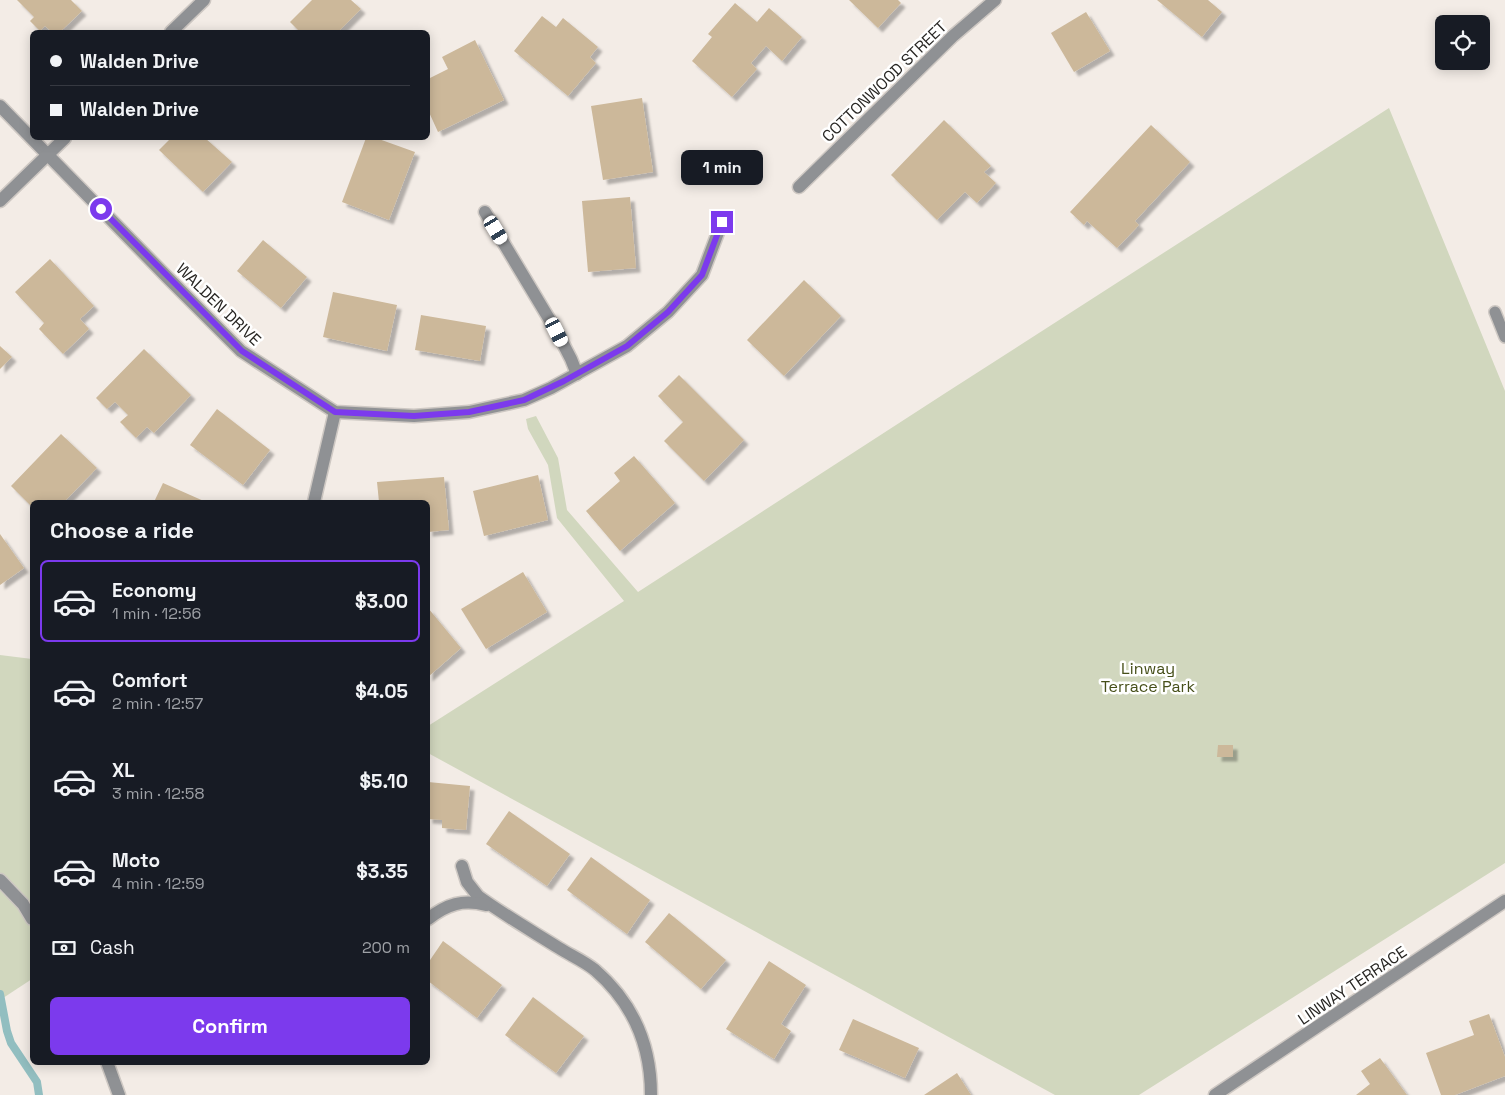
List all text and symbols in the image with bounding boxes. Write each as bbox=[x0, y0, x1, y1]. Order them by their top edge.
map controls bbox=[1435, 15, 1490, 70]
button: locate bbox=[1435, 15, 1490, 70]
street label: COTTONWOOD STREET bbox=[817, 16, 951, 147]
text: Walden Drive bbox=[80, 49, 199, 74]
text: Walden Drive bbox=[80, 97, 199, 122]
callout: 1 min bbox=[681, 150, 763, 184]
text: 1 min bbox=[702, 157, 742, 178]
route start bbox=[90, 198, 112, 220]
route end bbox=[711, 211, 733, 233]
car bbox=[481, 213, 510, 247]
street label: WALDEN DRIVE bbox=[172, 259, 266, 350]
car bbox=[543, 315, 570, 349]
text: Choose a ride bbox=[50, 516, 194, 544]
text: Economy bbox=[112, 578, 196, 603]
icon: car bbox=[52, 579, 97, 624]
text: $3.00 bbox=[355, 589, 408, 614]
text: 1 min · 12:56 bbox=[112, 603, 201, 624]
park label: Linway Terrace Park bbox=[1101, 658, 1196, 697]
text: Comfort bbox=[112, 668, 188, 693]
icon: car bbox=[52, 669, 97, 714]
text: $4.05 bbox=[355, 679, 408, 704]
text: 2 min · 12:57 bbox=[112, 693, 203, 714]
text: XL bbox=[112, 758, 135, 783]
icon: car bbox=[52, 759, 97, 804]
text: $5.10 bbox=[360, 769, 408, 794]
text: 3 min · 12:58 bbox=[112, 783, 204, 804]
text: Moto bbox=[112, 848, 160, 873]
icon: car bbox=[52, 849, 97, 894]
text: $3.35 bbox=[356, 859, 408, 884]
text: 4 min · 12:59 bbox=[112, 873, 205, 894]
icon: cash bbox=[50, 934, 78, 962]
text: Cash bbox=[90, 935, 135, 960]
text: 200 m bbox=[362, 937, 410, 958]
street label: LINWAY TERRACE bbox=[1294, 941, 1411, 1030]
button: Confirm bbox=[50, 997, 410, 1055]

